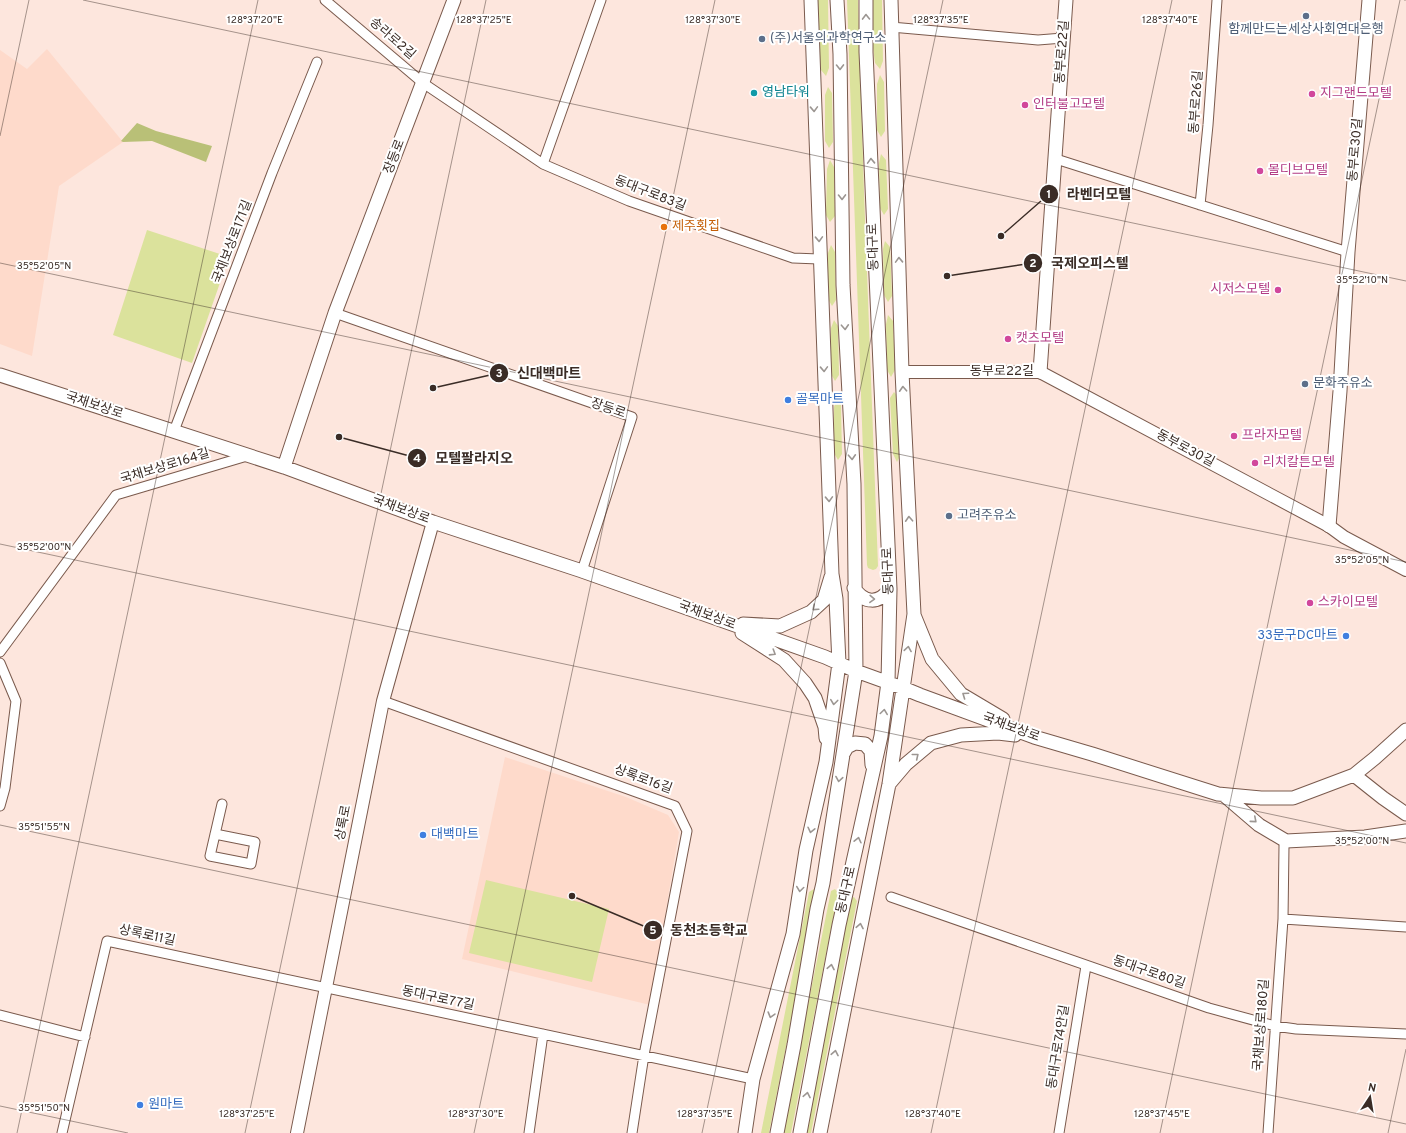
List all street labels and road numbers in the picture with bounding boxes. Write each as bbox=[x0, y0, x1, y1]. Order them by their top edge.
street label: 송라로2길 bbox=[366, 15, 418, 63]
street label: 동부로22길 bbox=[1053, 20, 1073, 84]
street label: 동부로26길 bbox=[1187, 70, 1207, 134]
street label: 동부로30길 bbox=[1345, 117, 1367, 183]
street label: 장등로 bbox=[381, 137, 409, 177]
street label: 동대구로83길 bbox=[612, 173, 688, 215]
street label: 국채보상로171길 bbox=[210, 198, 256, 286]
street label: 동대구로 bbox=[865, 223, 883, 271]
street label: 동부로22길 bbox=[970, 364, 1034, 380]
street label: 국채보상로 bbox=[63, 389, 125, 423]
street label: 장등로 bbox=[588, 396, 628, 422]
street label: 동부로30길 bbox=[1153, 427, 1217, 471]
street label: 국채보상로164길 bbox=[118, 446, 212, 488]
street label: 국채보상로 bbox=[370, 492, 432, 528]
street label: 동대구로 bbox=[880, 547, 898, 595]
street label: 국채보상로 bbox=[676, 598, 738, 634]
street label: 국채보상로 bbox=[980, 710, 1042, 746]
street label: 상록로16길 bbox=[612, 762, 674, 798]
street label: 상록로 bbox=[333, 804, 355, 842]
street label: 동대구로 bbox=[834, 865, 860, 915]
street label: 상록로11길 bbox=[117, 922, 177, 950]
street label: 동대구로80길 bbox=[1110, 953, 1188, 993]
street label: 국채보상로180길 bbox=[1251, 978, 1273, 1072]
street label: 동대구로77길 bbox=[400, 983, 476, 1015]
street label: 동대구로74안길 bbox=[1044, 1004, 1074, 1090]

